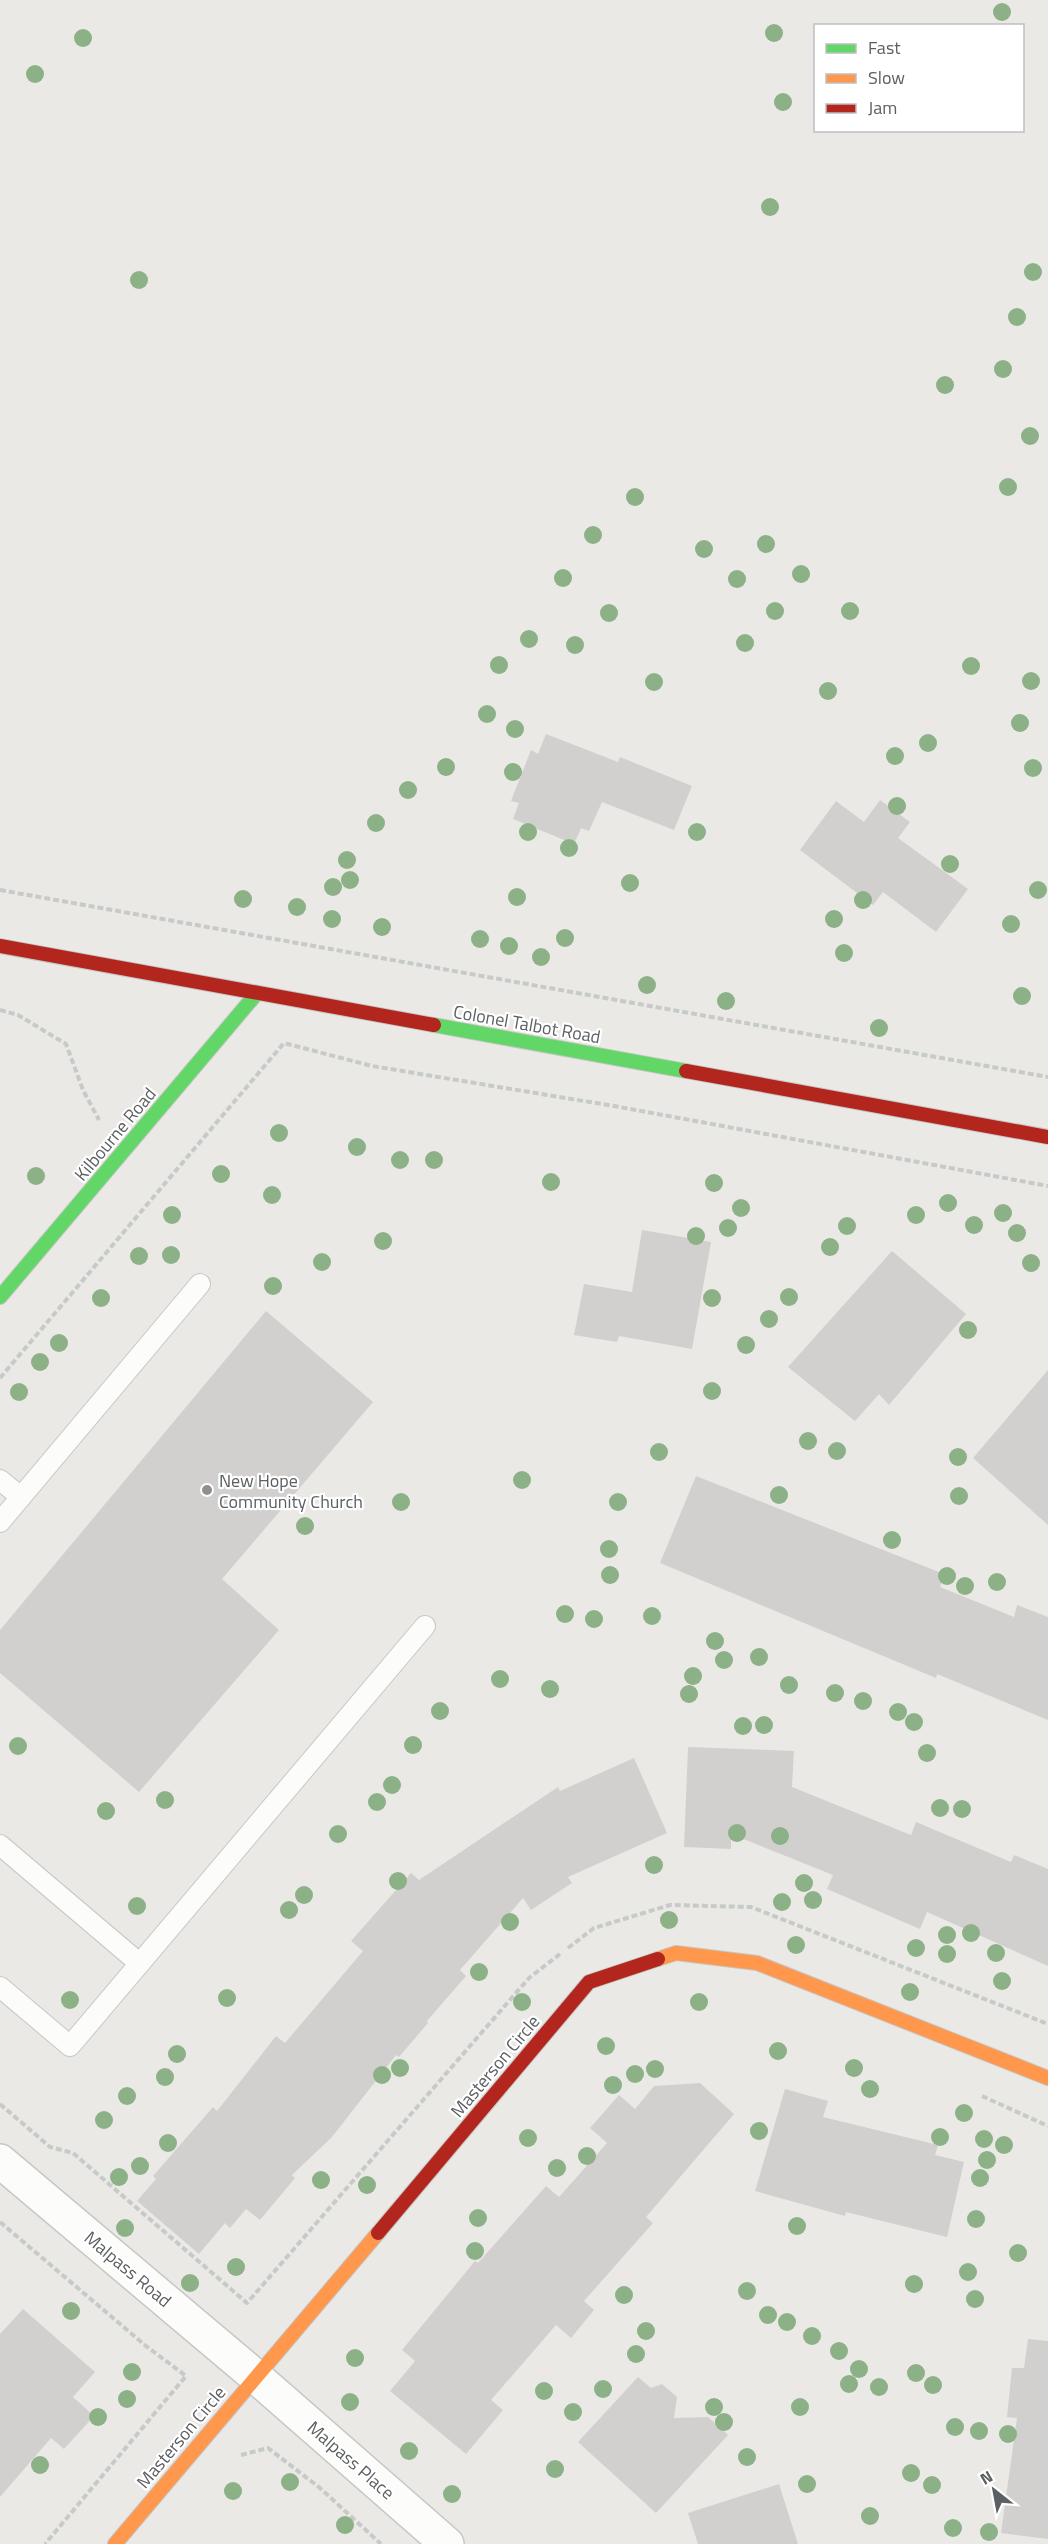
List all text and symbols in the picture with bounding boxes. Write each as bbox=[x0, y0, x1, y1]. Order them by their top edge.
legend bbox=[814, 24, 1024, 132]
text: Fast bbox=[868, 34, 901, 61]
text: Slow bbox=[868, 64, 905, 91]
text: Jam bbox=[868, 94, 897, 121]
street label: Colonel Talbot Road bbox=[451, 998, 603, 1050]
street label: Kilbourne Road bbox=[68, 1081, 162, 1187]
place label: New Hope Community Church bbox=[219, 1467, 363, 1515]
marker: New Hope Community Church bbox=[200, 1483, 214, 1497]
street label: Masterson Circle bbox=[444, 2009, 546, 2123]
street label: Malpass Road bbox=[79, 2224, 177, 2314]
street label: Masterson Circle bbox=[130, 2380, 232, 2494]
street label: Malpass Place bbox=[301, 2414, 401, 2506]
north arrow bbox=[964, 2460, 1024, 2520]
text: N bbox=[975, 2464, 997, 2490]

